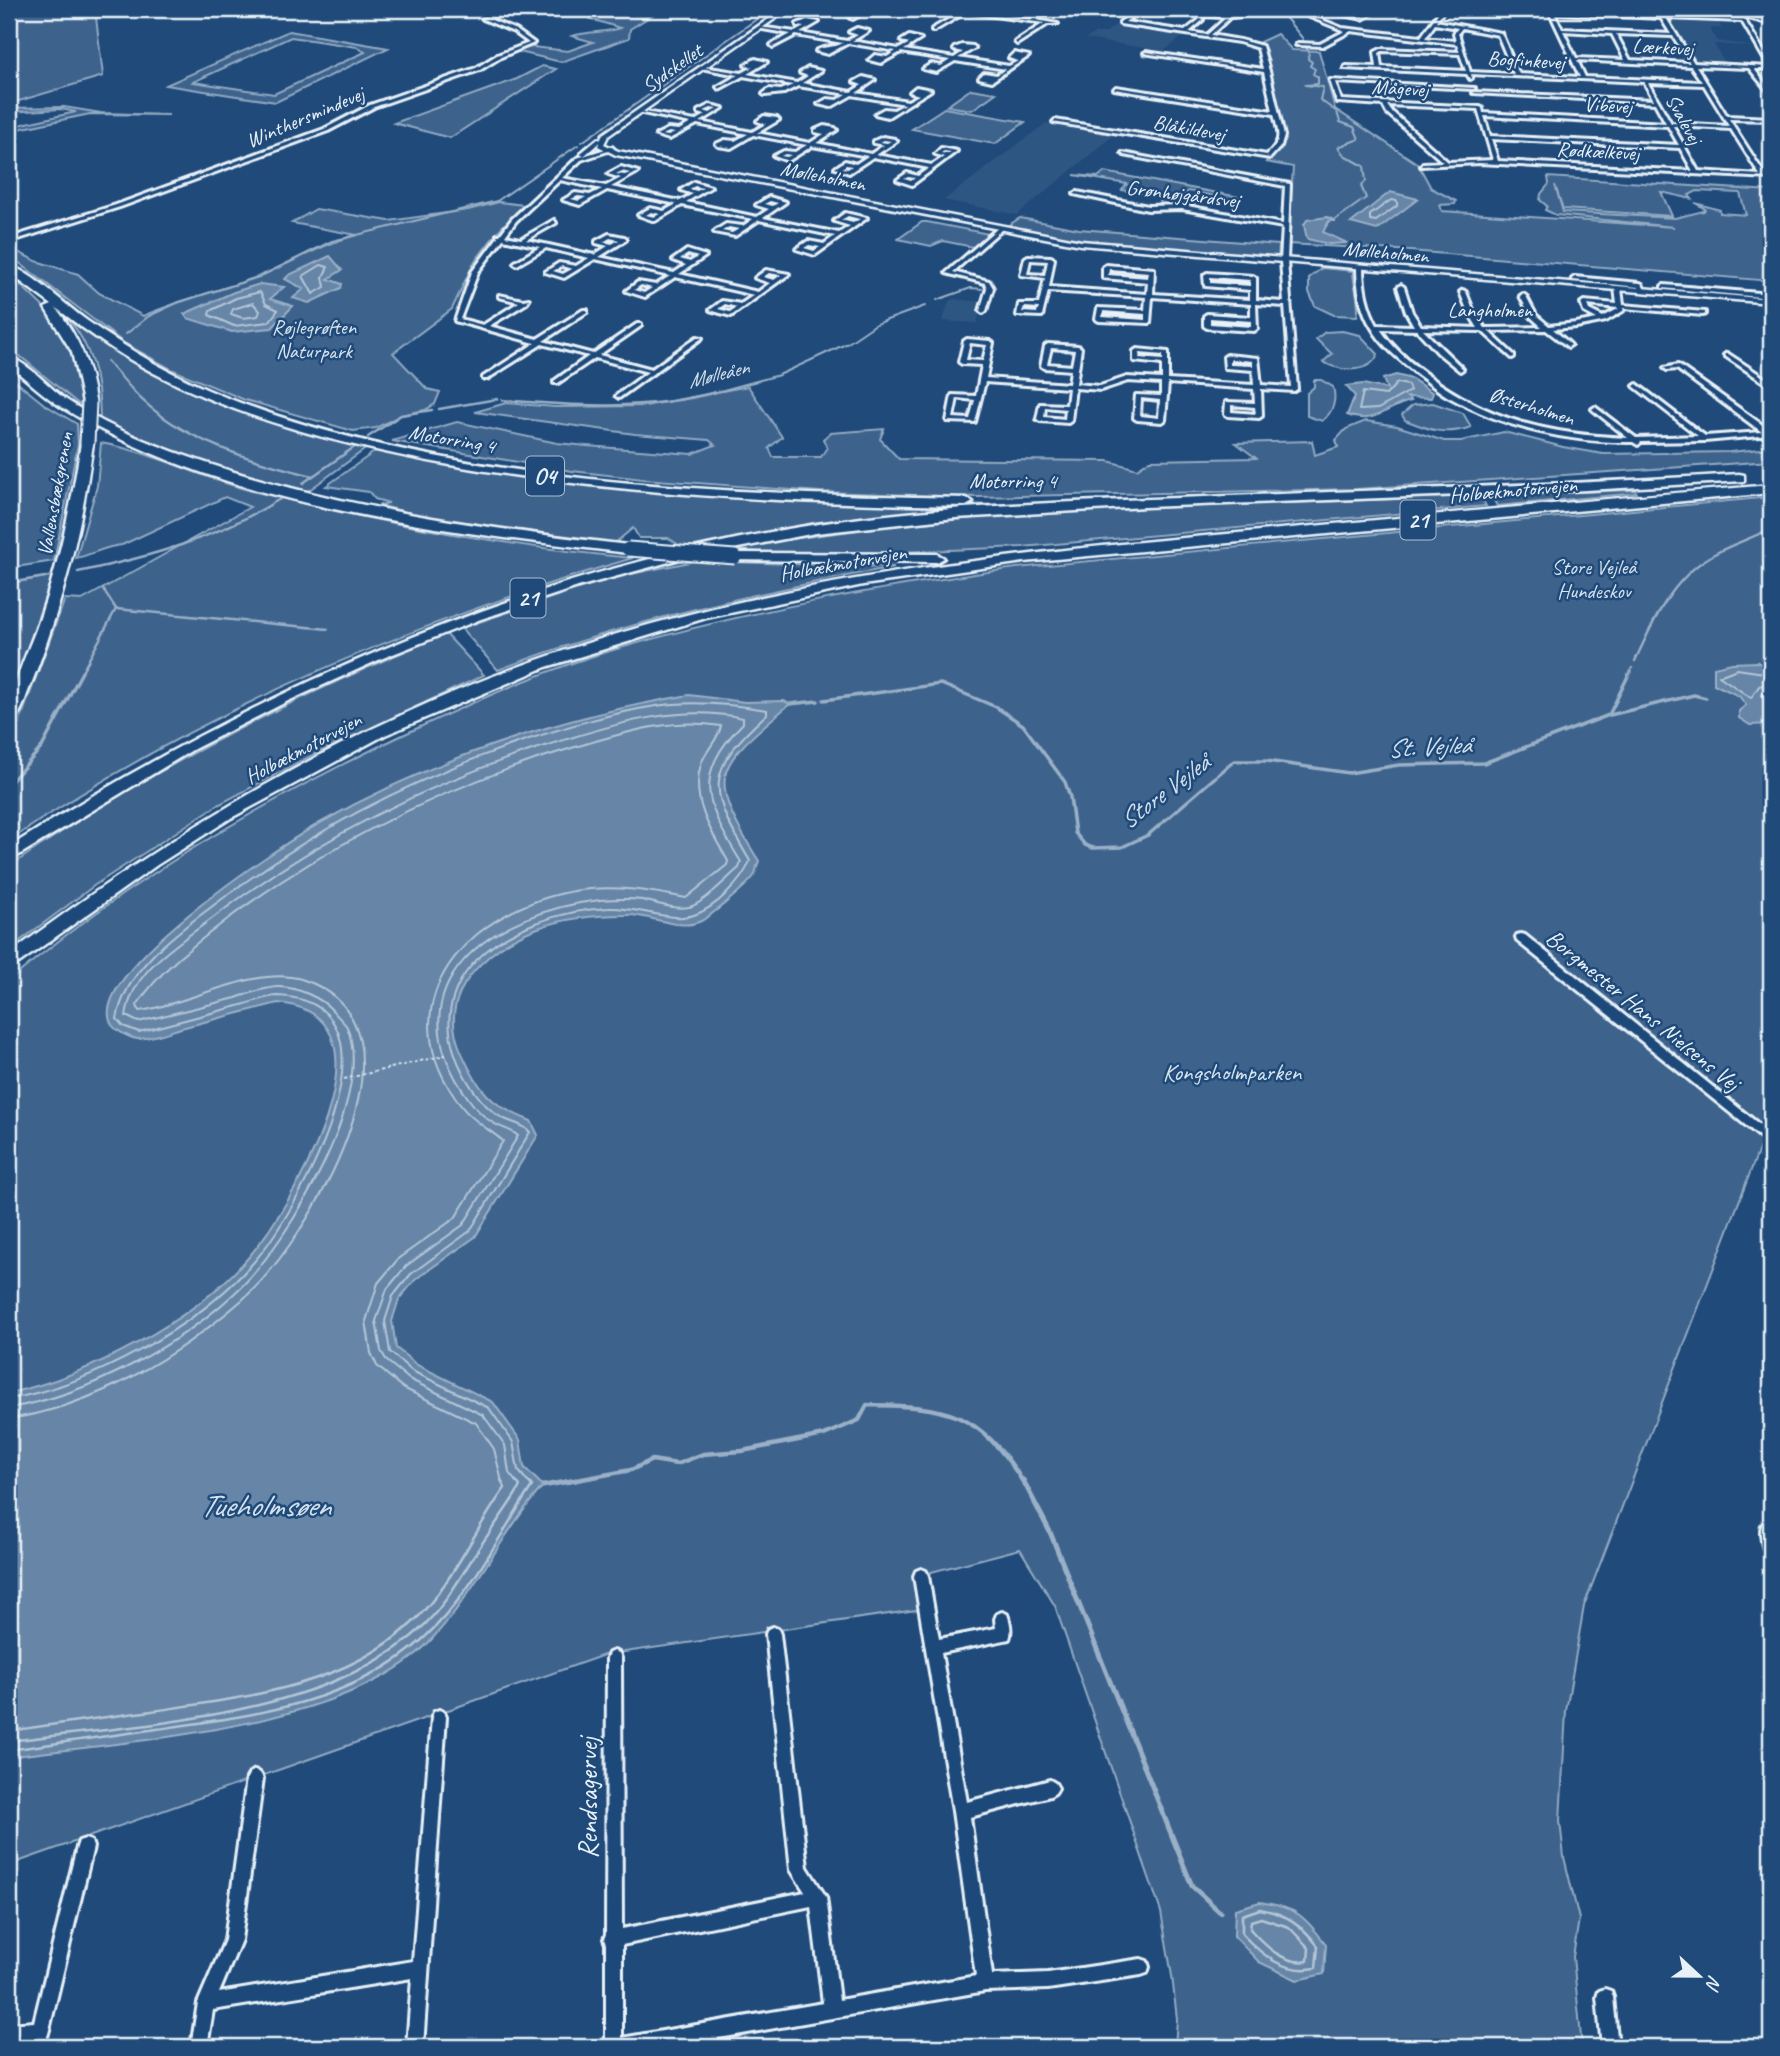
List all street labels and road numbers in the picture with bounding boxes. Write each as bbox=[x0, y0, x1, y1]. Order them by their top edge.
street label: Lærkevej bbox=[1632, 32, 1697, 62]
street label: Sydskellet bbox=[637, 37, 709, 98]
street label: Bogfinkevej bbox=[1487, 45, 1568, 75]
street label: Mågevej bbox=[1371, 74, 1432, 103]
street label: Winthersmindevej bbox=[242, 79, 370, 153]
street label: Svalevej bbox=[1660, 89, 1710, 151]
street label: Vibevej bbox=[1583, 91, 1635, 119]
street label: Blåkildevej bbox=[1151, 109, 1230, 148]
street label: Rødkælkevej bbox=[1556, 136, 1643, 166]
street label: Mølleholmen bbox=[778, 155, 869, 197]
street label: Grønhøjgårdsvej bbox=[1125, 174, 1244, 214]
street label: Mølleholmen bbox=[1342, 235, 1432, 269]
street label: Langholmen bbox=[1448, 297, 1534, 323]
street label: Østerholmen bbox=[1486, 381, 1578, 431]
street label: Motorring 4 bbox=[407, 419, 500, 460]
street label: Vallensbækgrenen bbox=[31, 429, 79, 558]
road number: O4 bbox=[526, 456, 564, 496]
street label: Motorring 4 bbox=[969, 468, 1059, 494]
street label: Holbækmotorvejen bbox=[1448, 471, 1579, 509]
road number: 21 bbox=[1400, 500, 1436, 540]
street label: Holbækmotorvejen bbox=[778, 539, 909, 587]
road number: 21 bbox=[510, 578, 546, 618]
street label: Holbækmotorvejen bbox=[240, 706, 366, 790]
street label: Borgmester Hans Nielsens Vej bbox=[1540, 923, 1748, 1099]
street label: Rendsagervej bbox=[570, 1734, 605, 1859]

